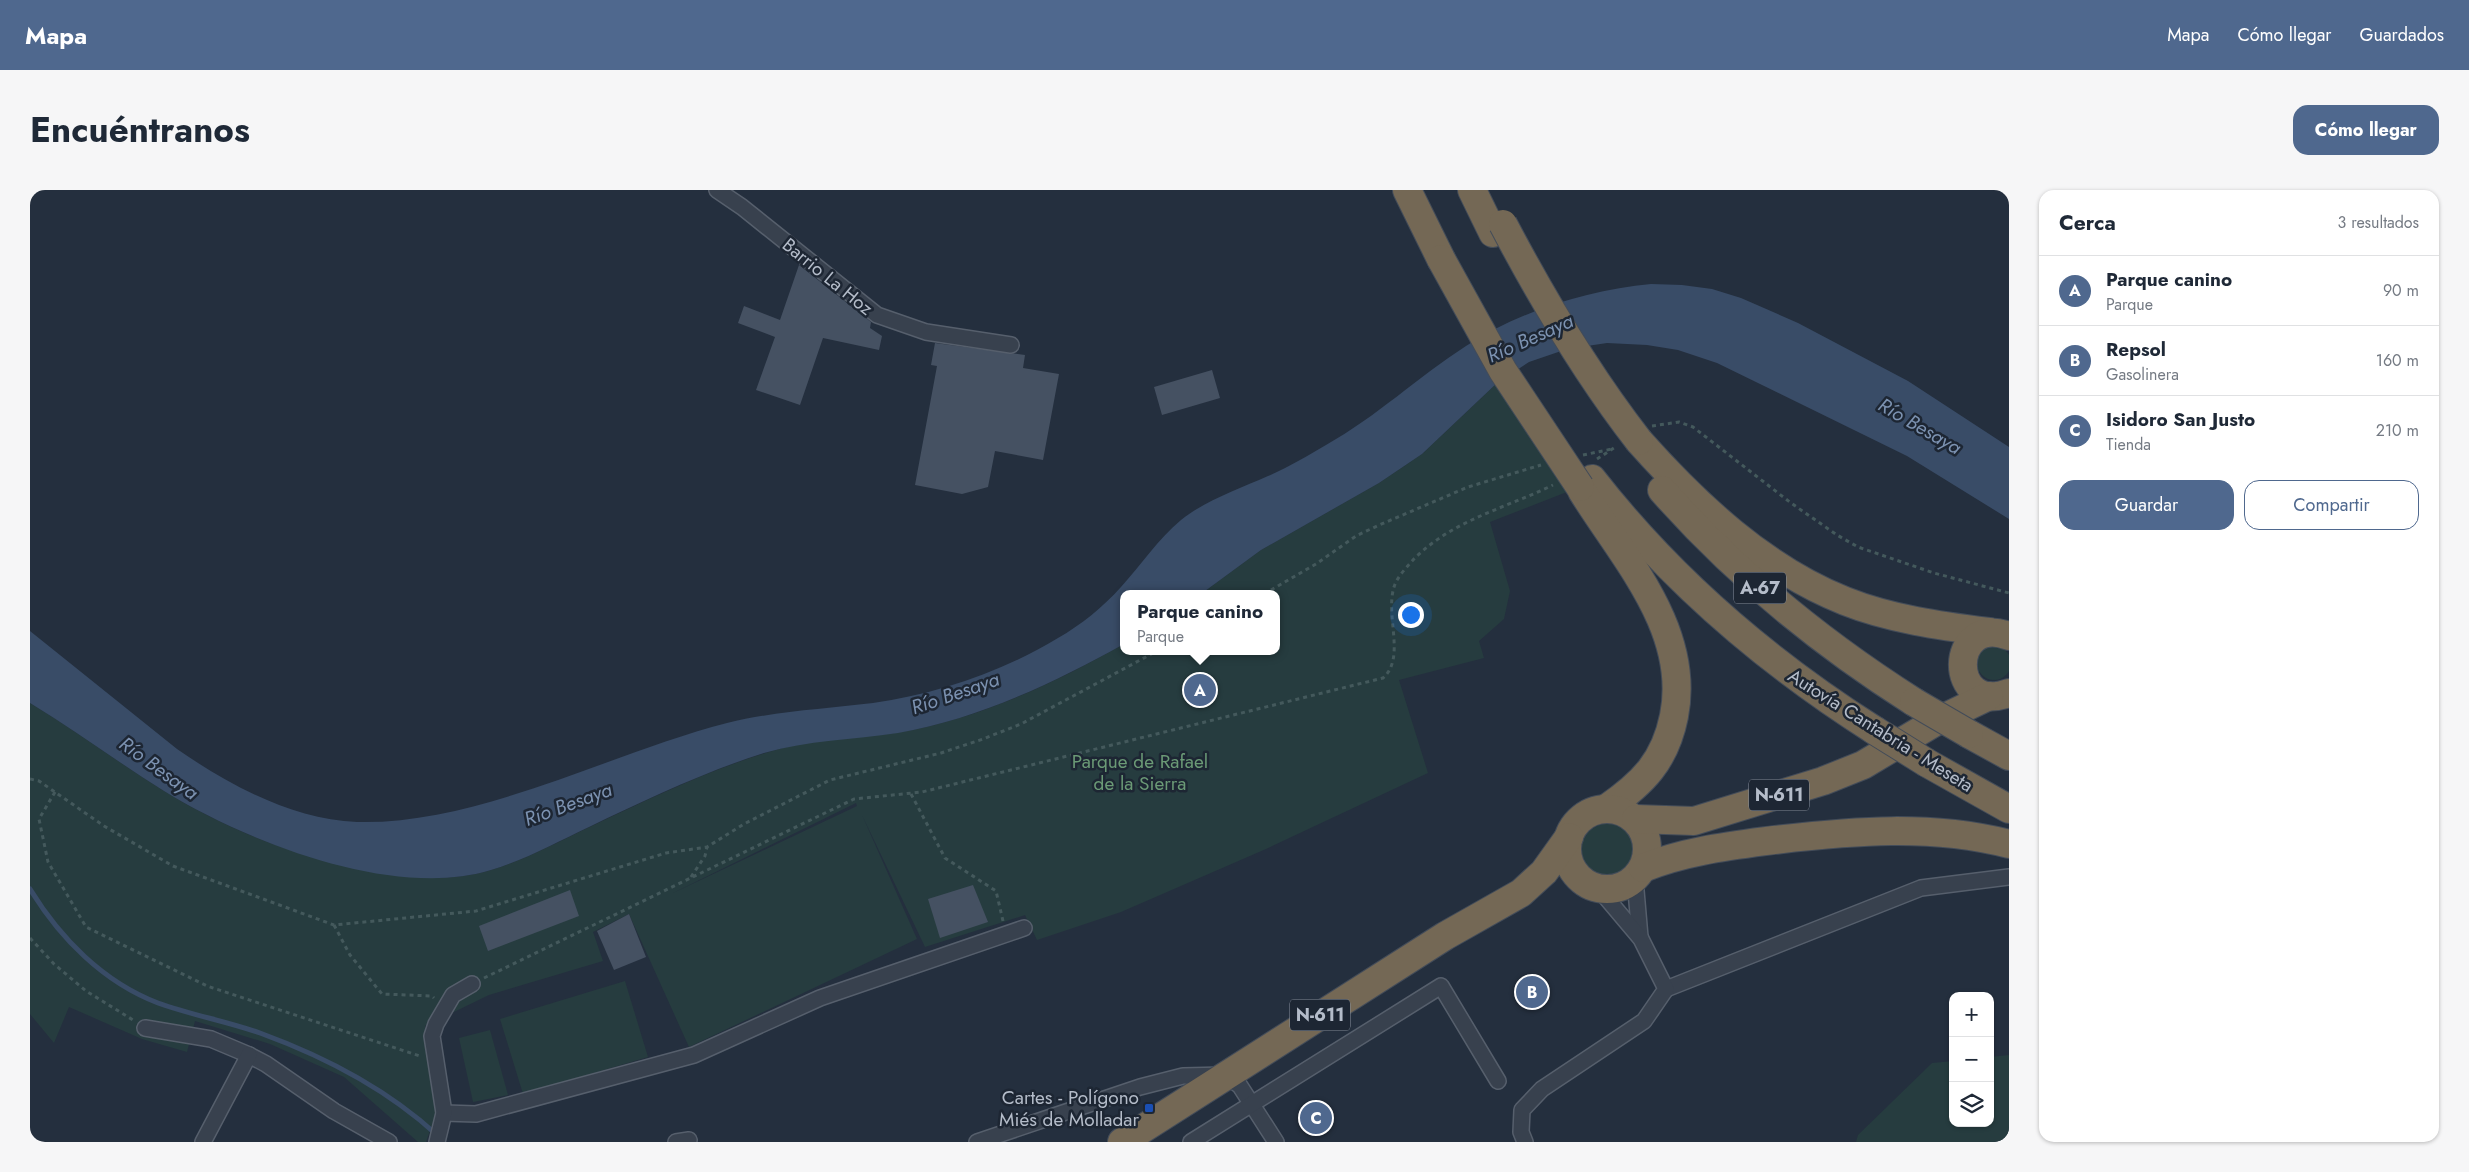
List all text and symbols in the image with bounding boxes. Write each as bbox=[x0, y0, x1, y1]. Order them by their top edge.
text: Mapa bbox=[25, 18, 87, 53]
text: Mapa bbox=[2167, 22, 2209, 48]
text: Cómo llegar bbox=[2237, 22, 2332, 48]
text: Guardados bbox=[2360, 22, 2444, 48]
text: Encuéntranos bbox=[30, 105, 250, 155]
button: Cómo llegar bbox=[2293, 105, 2439, 155]
text: Cerca bbox=[2059, 208, 2116, 238]
text: 3 resultados bbox=[2338, 211, 2419, 234]
street label: Barrio La Hoz bbox=[777, 231, 879, 322]
text: Parque canino bbox=[2106, 266, 2232, 293]
text: A bbox=[2069, 279, 2081, 302]
text: 90 m bbox=[2383, 279, 2419, 302]
text: Parque bbox=[2106, 293, 2153, 316]
water label: Río Besaya bbox=[1482, 307, 1578, 370]
text: Repsol bbox=[2106, 336, 2166, 363]
text: B bbox=[2070, 349, 2080, 372]
text: 160 m bbox=[2376, 349, 2419, 372]
text: Gasolinera bbox=[2106, 363, 2179, 386]
water label: Río Besaya bbox=[1873, 391, 1967, 462]
text: Isidoro San Justo bbox=[2106, 406, 2255, 433]
text: C bbox=[2069, 419, 2081, 442]
text: 210 m bbox=[2376, 419, 2419, 442]
text: Tienda bbox=[2106, 433, 2151, 456]
button: Guardar bbox=[2059, 480, 2234, 530]
button: Compartir bbox=[2244, 480, 2419, 530]
road number: A-67 bbox=[1734, 572, 1786, 603]
popup bbox=[1120, 590, 1280, 655]
text: Parque canino bbox=[1137, 598, 1263, 625]
your location bbox=[1398, 602, 1424, 628]
text: Parque bbox=[1137, 625, 1184, 648]
street label: Autovía Cantabria - Meseta bbox=[1783, 662, 1979, 799]
water label: Río Besaya bbox=[907, 665, 1003, 722]
pin: A bbox=[1184, 671, 1216, 709]
water label: Río Besaya bbox=[113, 730, 204, 807]
park label: Parque de Rafael de la Sierra bbox=[1072, 748, 1208, 797]
water label: Río Besaya bbox=[520, 775, 616, 834]
road number: N-611 bbox=[1749, 780, 1809, 810]
pin: B bbox=[1516, 973, 1548, 1011]
map controls bbox=[1949, 992, 1994, 1127]
button: + bbox=[1949, 992, 1994, 1037]
road number: N-611 bbox=[1290, 1000, 1350, 1030]
button: − bbox=[1949, 1037, 1994, 1082]
button: layers bbox=[1949, 1082, 1994, 1127]
place label: Cartes - Polígono Miés de Molladar bbox=[999, 1084, 1139, 1133]
pin: C bbox=[1300, 1099, 1332, 1137]
marker: Cartes - Polígono Miés de Molladar bbox=[1143, 1102, 1155, 1114]

